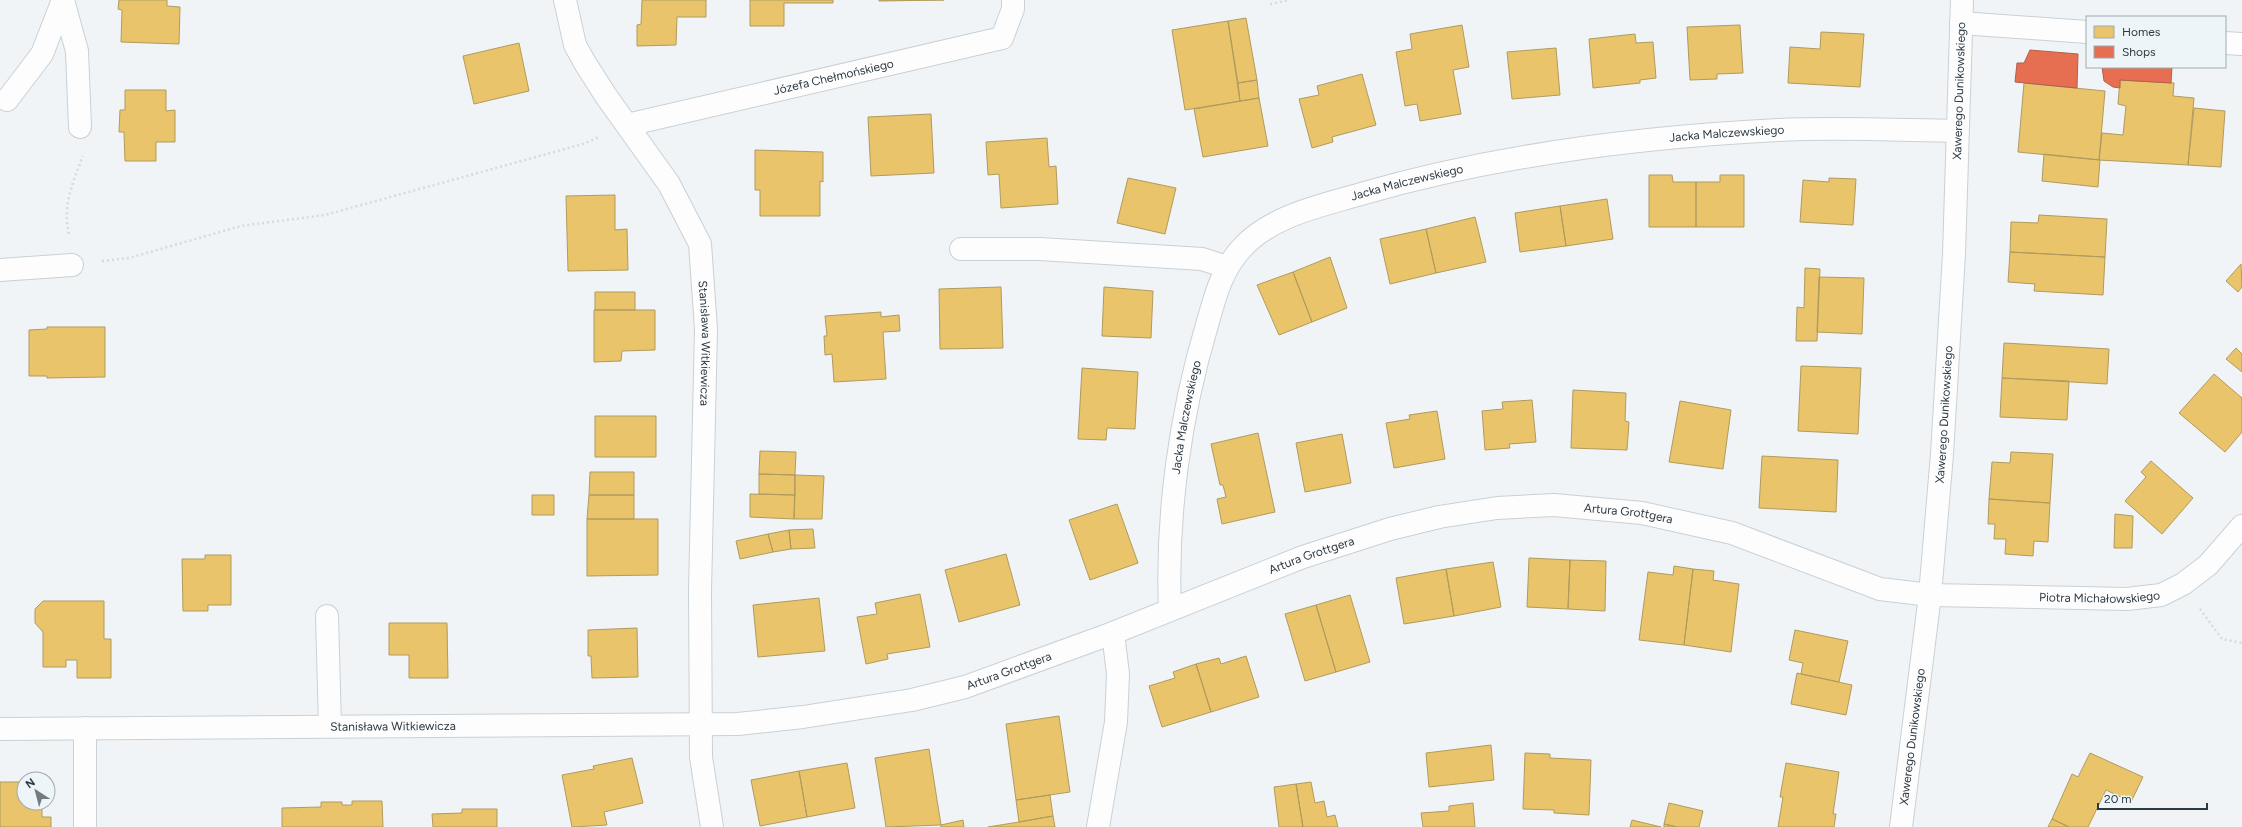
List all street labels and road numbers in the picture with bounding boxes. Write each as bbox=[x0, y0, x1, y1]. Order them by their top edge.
street label: Xawerego Dunikowskiego bbox=[1950, 22, 1968, 160]
street label: Józefa Chełmońskiego bbox=[772, 56, 895, 98]
street label: Jacka Malczewskiego bbox=[1668, 123, 1785, 145]
street label: Jacka Malczewskiego bbox=[1349, 162, 1465, 204]
street label: Stanisława Witkiewicza bbox=[696, 280, 713, 406]
street label: Xawerego Dunikowskiego bbox=[1933, 345, 1955, 484]
street label: Jacka Malczewskiego bbox=[1169, 359, 1204, 475]
street label: Artura Grottgera bbox=[1583, 501, 1674, 527]
street label: Artura Grottgera bbox=[1267, 534, 1356, 577]
street label: Piotra Michałowskiego bbox=[2039, 588, 2161, 606]
street label: Artura Grottgera bbox=[964, 649, 1053, 693]
street label: Xawerego Dunikowskiego bbox=[1897, 667, 1928, 806]
street label: Stanisława Witkiewicza bbox=[330, 719, 456, 734]

